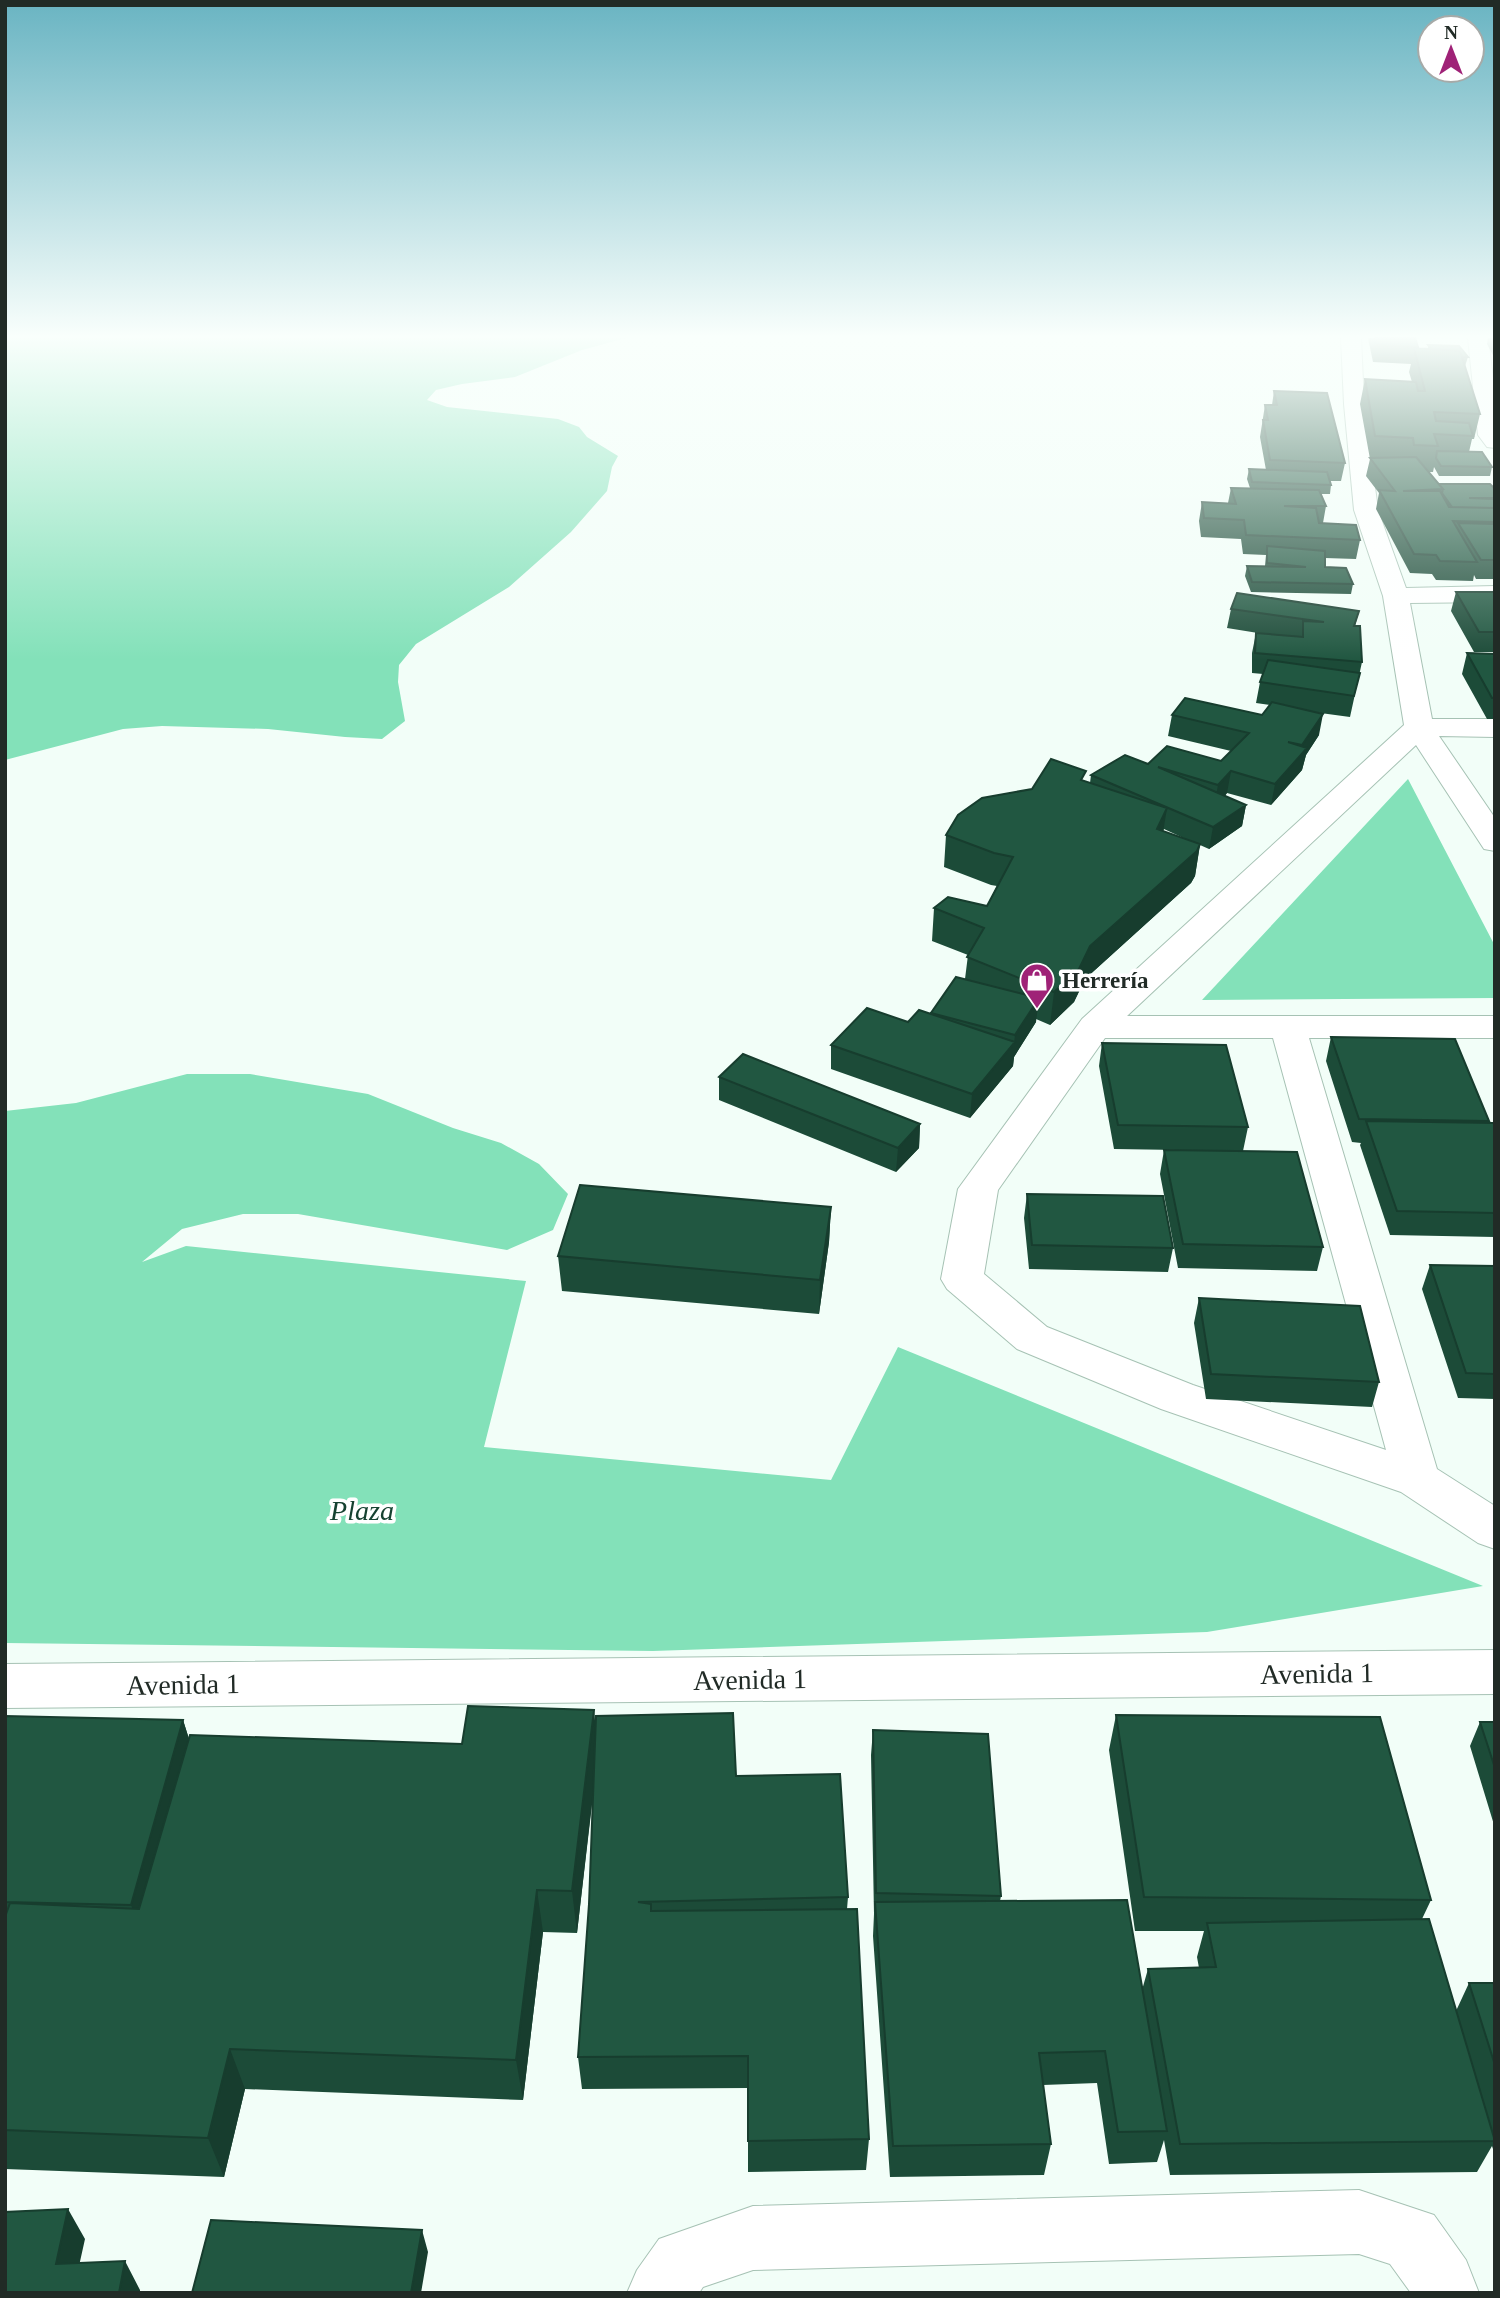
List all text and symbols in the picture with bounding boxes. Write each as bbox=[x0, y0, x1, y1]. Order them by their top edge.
north arrow bbox=[1416, 14, 1486, 84]
text: N bbox=[1444, 22, 1458, 43]
shop icon: Herrería bbox=[1018, 961, 1056, 1010]
place label: Herrería bbox=[1062, 968, 1149, 993]
park label: Plaza bbox=[329, 1495, 394, 1526]
street label: Avenida 1 bbox=[1260, 1657, 1374, 1690]
street label: Avenida 1 bbox=[693, 1663, 807, 1696]
street label: Avenida 1 bbox=[126, 1668, 240, 1701]

